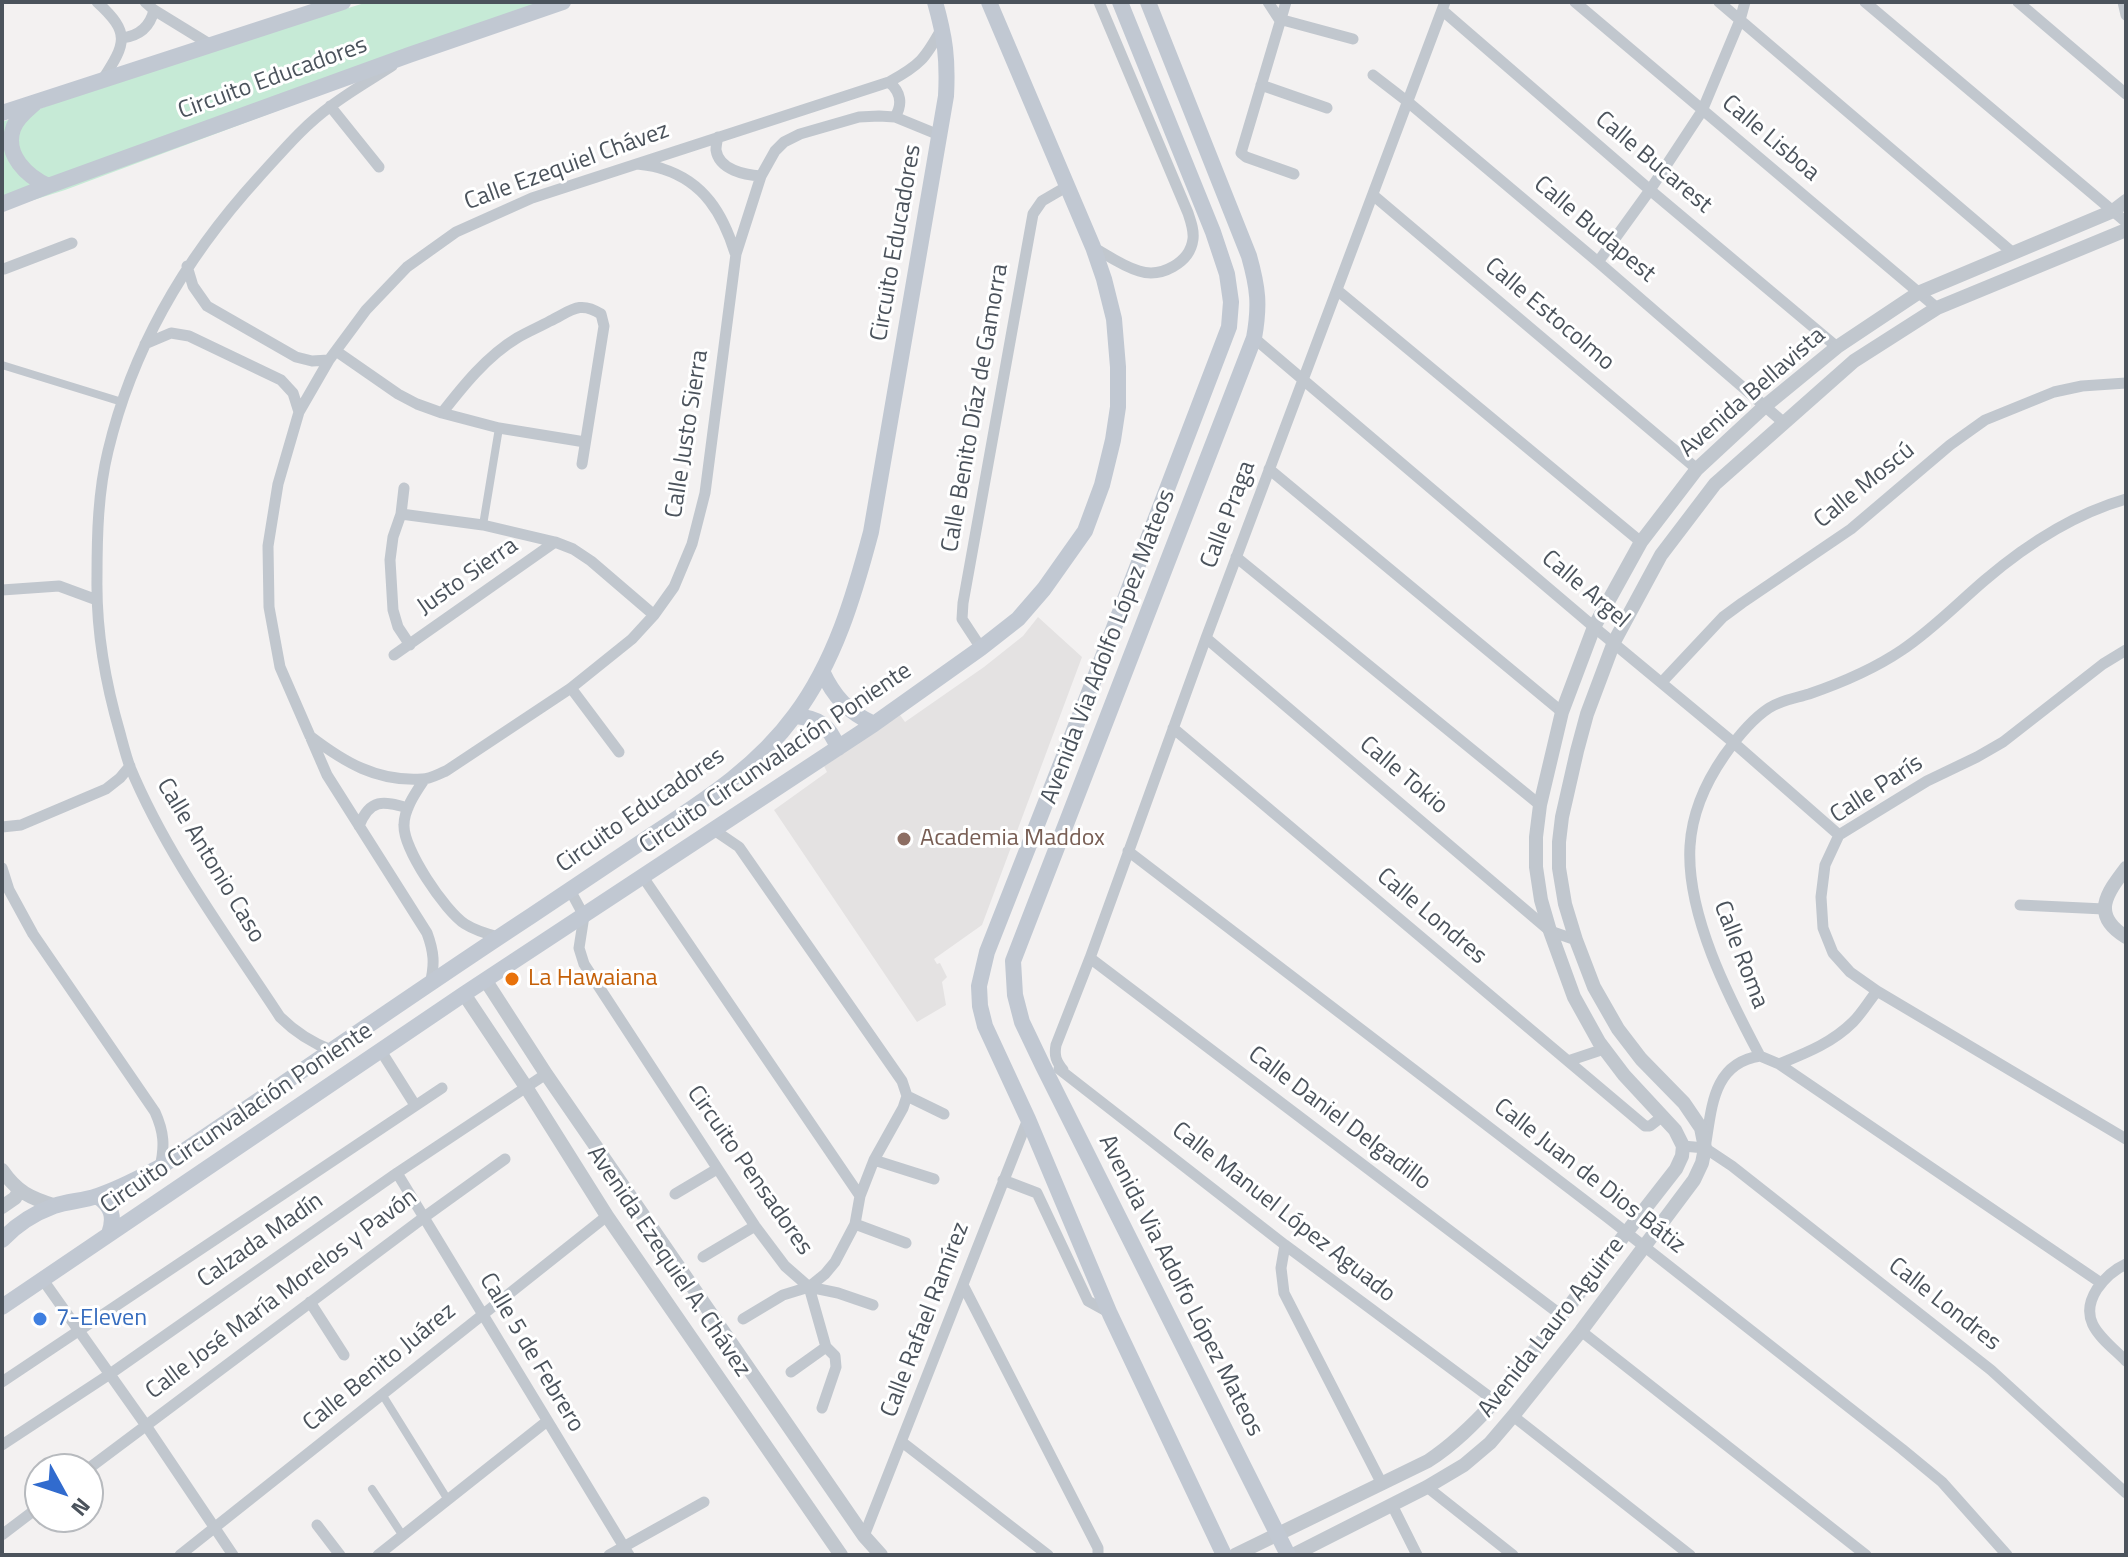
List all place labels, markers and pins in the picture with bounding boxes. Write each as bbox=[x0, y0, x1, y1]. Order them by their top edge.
place label: Academia Maddox bbox=[920, 825, 1105, 853]
marker: Academia Maddox bbox=[895, 830, 913, 848]
place label: La Hawaiana bbox=[528, 965, 657, 993]
marker: La Hawaiana bbox=[503, 970, 521, 988]
place label: 7-Eleven bbox=[56, 1305, 147, 1333]
marker: 7-Eleven bbox=[31, 1310, 49, 1328]

